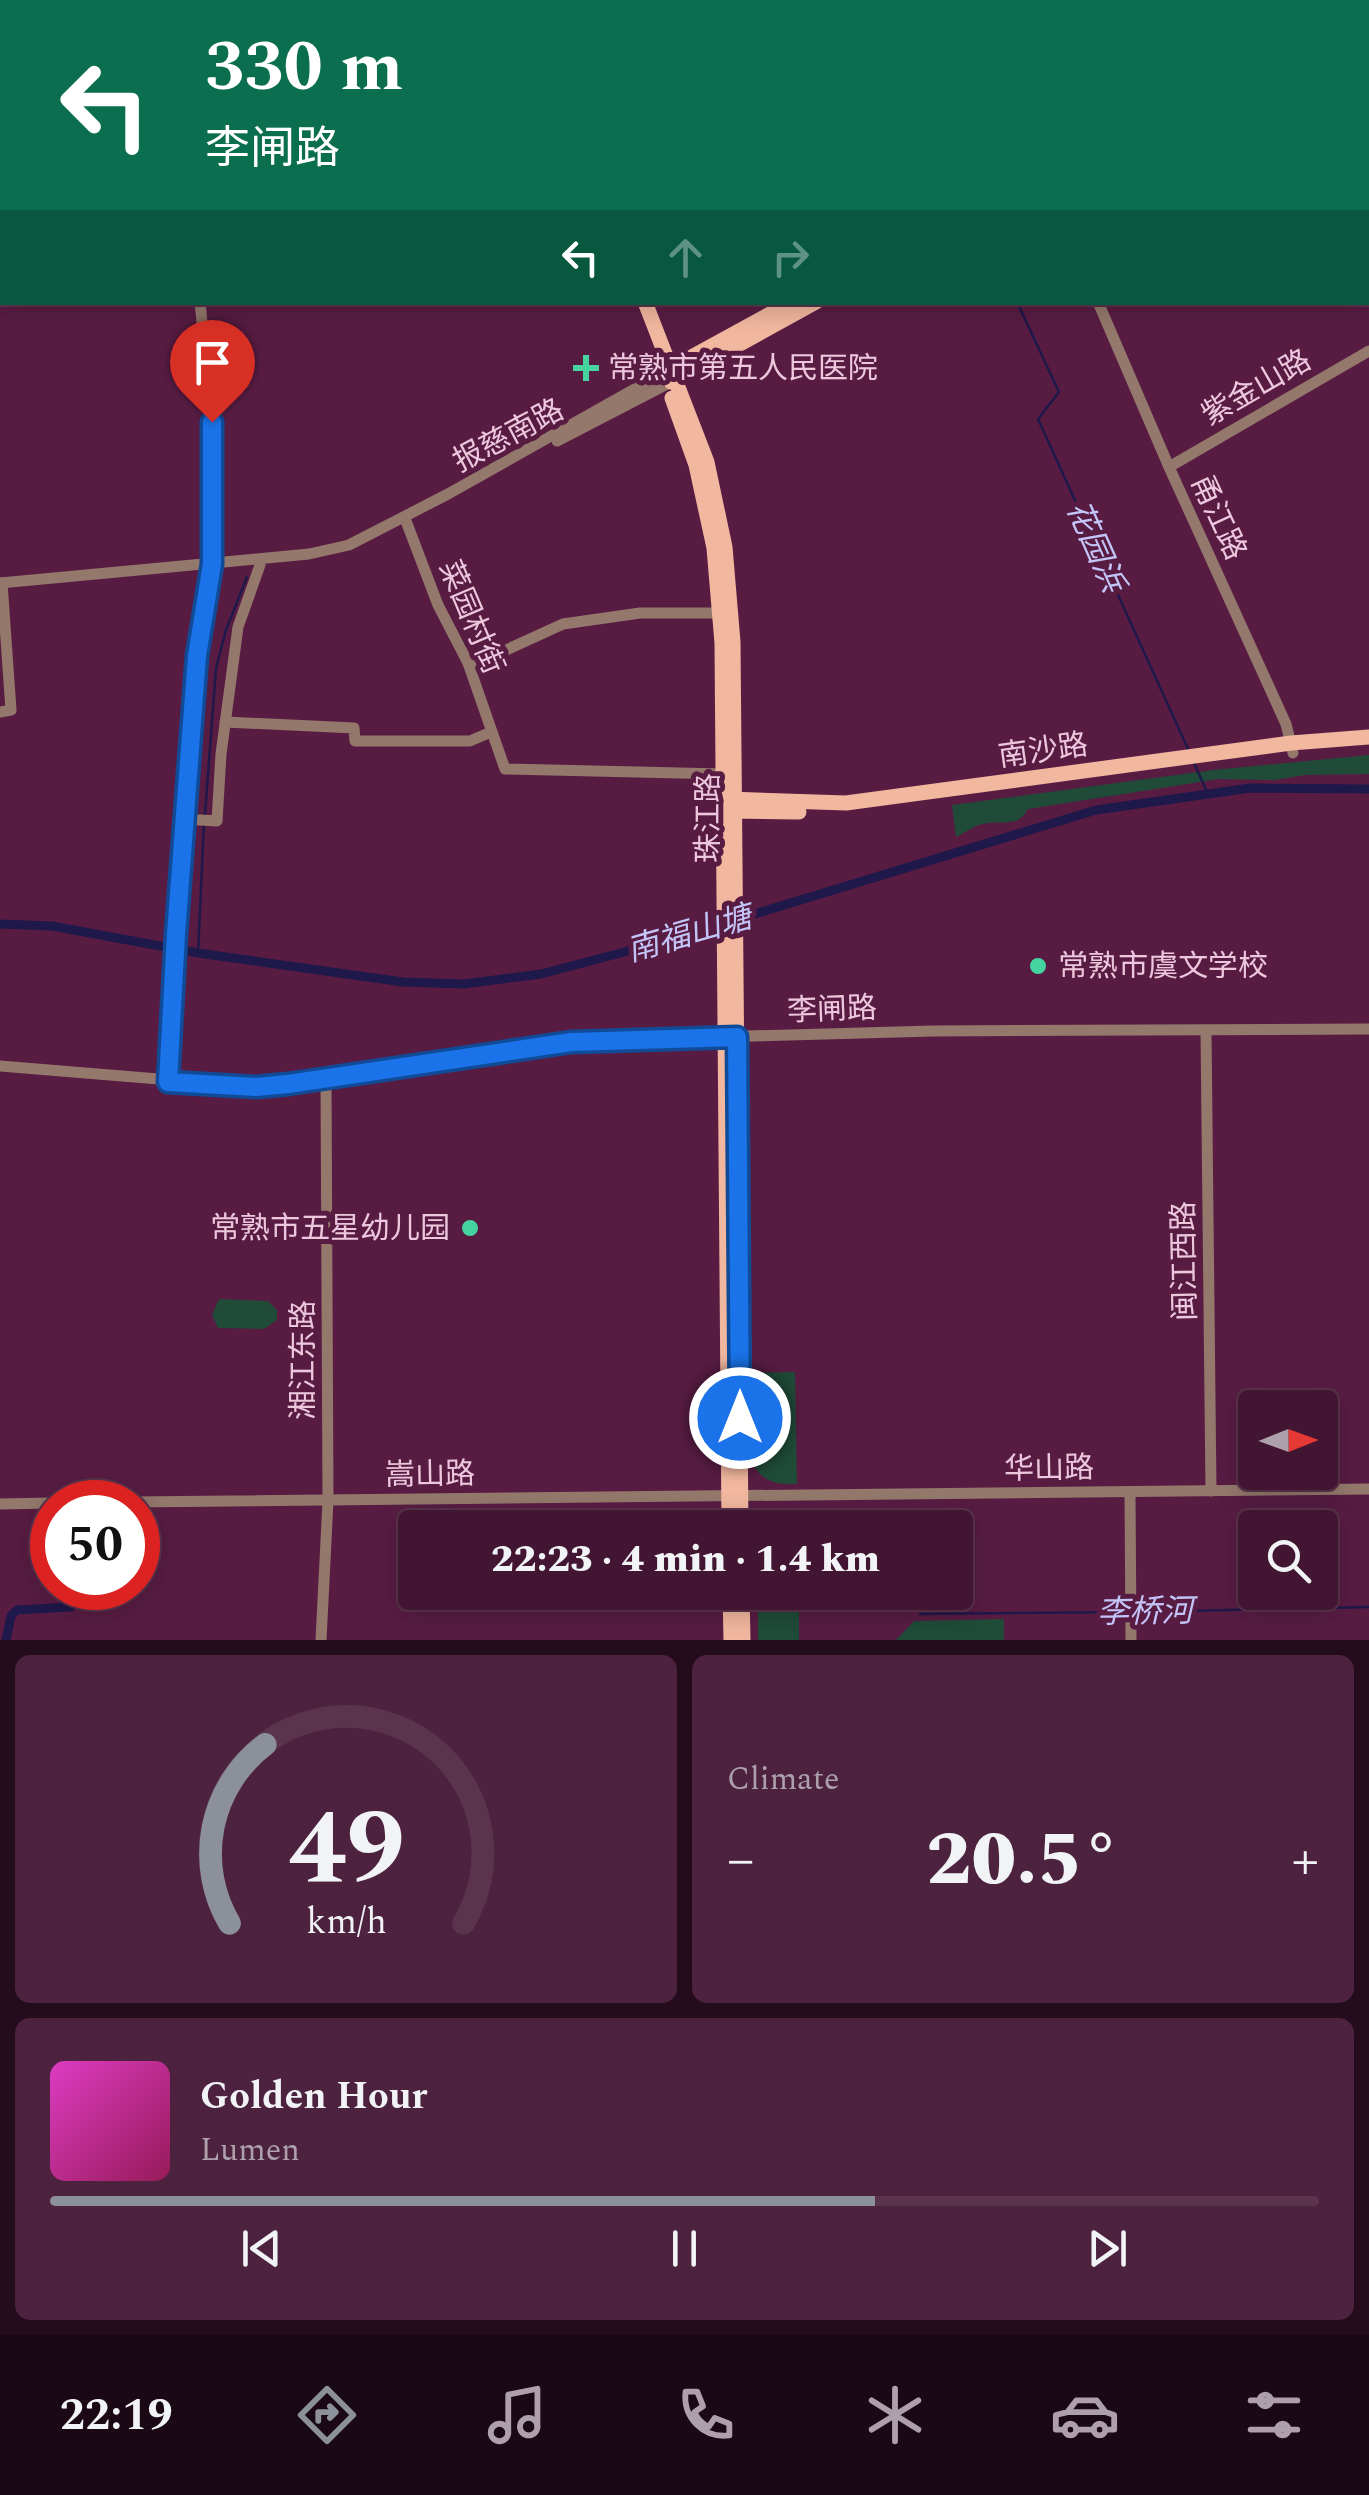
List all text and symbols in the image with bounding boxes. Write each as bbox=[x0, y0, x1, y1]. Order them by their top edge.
text: 330 m bbox=[205, 15, 403, 121]
icon: left bbox=[40, 40, 170, 170]
text: 李闸路 bbox=[205, 115, 340, 184]
icon: left bbox=[553, 230, 608, 285]
icon: ahead bbox=[658, 230, 713, 285]
icon: right bbox=[763, 230, 818, 285]
pin bbox=[170, 320, 255, 423]
icon: arrive bbox=[185, 335, 240, 390]
street label: 紫金山路 bbox=[1193, 338, 1320, 438]
place label: 常熟市第五人民医院 bbox=[608, 346, 878, 392]
marker: 常熟市第五人民医院 bbox=[573, 355, 599, 381]
street label: 报慈南路 bbox=[445, 387, 572, 484]
street label: 甬江路 bbox=[1178, 467, 1258, 568]
water label: 花园浜 bbox=[1053, 493, 1138, 603]
street label: 菜园村街 bbox=[426, 553, 516, 682]
street label: 南沙路 bbox=[995, 722, 1091, 780]
street label: 珠江路 bbox=[686, 773, 732, 863]
water label: 南福山塘 bbox=[621, 892, 762, 976]
place label: 常熟市虞文学校 bbox=[1058, 944, 1268, 990]
marker: 常熟市虞文学校 bbox=[1027, 955, 1049, 977]
street label: 李闸路 bbox=[786, 985, 878, 1035]
street label: 闽江西路 bbox=[1161, 1201, 1209, 1321]
place label: 常熟市五星幼儿园 bbox=[210, 1206, 450, 1252]
marker: 常熟市五星幼儿园 bbox=[459, 1217, 481, 1239]
street label: 湘江东路 bbox=[281, 1300, 327, 1420]
position arrow bbox=[688, 1366, 792, 1470]
north arrow bbox=[1238, 1390, 1338, 1490]
map controls bbox=[1238, 1390, 1338, 1610]
street label: 华山路 bbox=[1004, 1445, 1094, 1493]
street label: 嵩山路 bbox=[385, 1451, 475, 1499]
speed limit sign: 50 bbox=[30, 1480, 160, 1610]
button: search bbox=[1238, 1510, 1338, 1610]
text: 22:23 · 4 min · 1.4 km bbox=[491, 1531, 880, 1589]
water label: 李桥河 bbox=[1097, 1587, 1199, 1638]
text: Climate bbox=[727, 1755, 839, 1804]
text: 49 bbox=[288, 1771, 404, 1929]
text: 20.5° bbox=[926, 1804, 1120, 1918]
text: − bbox=[727, 1819, 755, 1902]
text: + bbox=[1291, 1819, 1319, 1902]
text: km/h bbox=[306, 1895, 386, 1950]
text: Golden Hour bbox=[200, 2068, 427, 2126]
text: Lumen bbox=[200, 2126, 300, 2175]
icon: previous bbox=[234, 2221, 289, 2276]
icon: pause bbox=[657, 2221, 712, 2276]
icon: next bbox=[1080, 2221, 1135, 2276]
icon: directions bbox=[292, 2380, 362, 2450]
icon: music bbox=[482, 2380, 552, 2450]
icon: phone bbox=[671, 2380, 741, 2450]
icon: climate bbox=[860, 2380, 930, 2450]
icon: car bbox=[1050, 2380, 1120, 2450]
icon: filters bbox=[1239, 2380, 1309, 2450]
text: 22:19 bbox=[60, 2381, 173, 2450]

